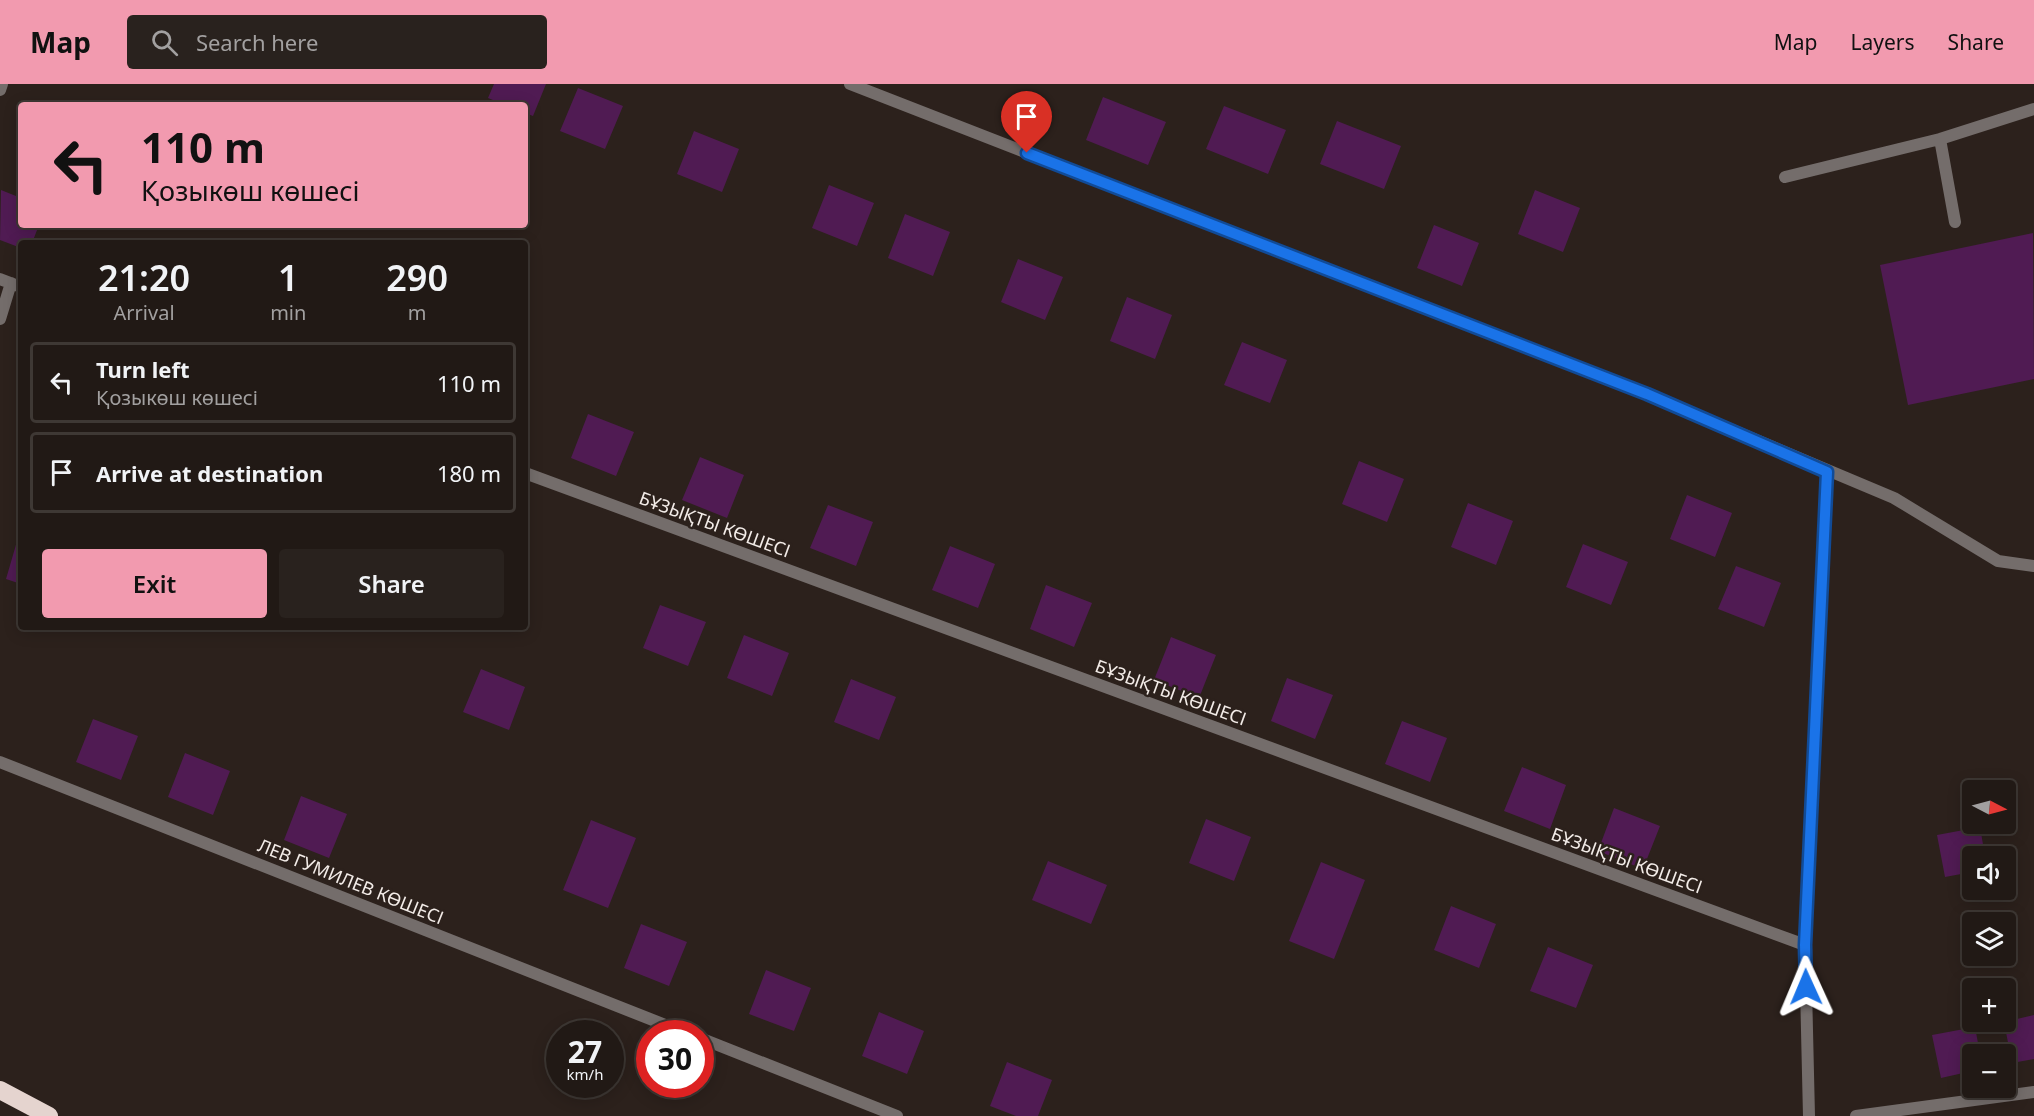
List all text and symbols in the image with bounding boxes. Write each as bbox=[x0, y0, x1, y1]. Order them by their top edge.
search box bbox=[127, 15, 547, 69]
text: Map bbox=[30, 23, 91, 61]
icon: search bbox=[148, 26, 181, 59]
text: Search here bbox=[196, 27, 318, 57]
text: Map bbox=[1774, 28, 1818, 56]
text: Layers bbox=[1851, 28, 1915, 56]
text: Share bbox=[1948, 28, 2004, 56]
pin bbox=[1001, 91, 1052, 153]
icon: arrive bbox=[1010, 100, 1043, 133]
text: 110 m bbox=[141, 118, 265, 175]
icon: left bbox=[42, 126, 120, 204]
text: Қозыкөш көшесі bbox=[141, 172, 360, 209]
text: 21:20 bbox=[98, 253, 190, 302]
text: 1 bbox=[278, 253, 299, 302]
text: 290 bbox=[386, 253, 448, 302]
text: Arrival bbox=[114, 299, 175, 326]
text: min bbox=[270, 299, 306, 326]
text: m bbox=[408, 299, 427, 326]
text: Turn left bbox=[96, 354, 190, 384]
icon: left bbox=[45, 366, 78, 399]
text: 110 m bbox=[437, 368, 501, 398]
text: Қозыкөш көшесі bbox=[96, 384, 258, 411]
icon: arrive bbox=[45, 456, 78, 489]
text: Arrive at destination bbox=[96, 458, 323, 488]
text: 180 m bbox=[437, 458, 501, 488]
street label: БҰЗЫҚТЫ КӨШЕСІ bbox=[636, 486, 794, 562]
button: Exit bbox=[42, 549, 267, 618]
button: Share bbox=[279, 549, 504, 618]
street label: БҰЗЫҚТЫ КӨШЕСІ bbox=[1092, 654, 1250, 730]
north arrow bbox=[1962, 780, 2016, 834]
map controls bbox=[1962, 780, 2016, 1098]
street label: БҰЗЫҚТЫ КӨШЕСІ bbox=[1548, 822, 1706, 898]
street label: ЛЕВ ГУМИЛЕВ КӨШЕСІ bbox=[255, 833, 447, 929]
button: sound bbox=[1962, 846, 2016, 900]
button: layers bbox=[1962, 912, 2016, 966]
position arrow bbox=[1774, 955, 1838, 1019]
button: + bbox=[1962, 978, 2016, 1032]
speed limit sign: 30 bbox=[636, 1020, 714, 1098]
text: 27 bbox=[568, 1031, 602, 1072]
button: − bbox=[1962, 1044, 2016, 1098]
text: km/h bbox=[567, 1064, 603, 1084]

